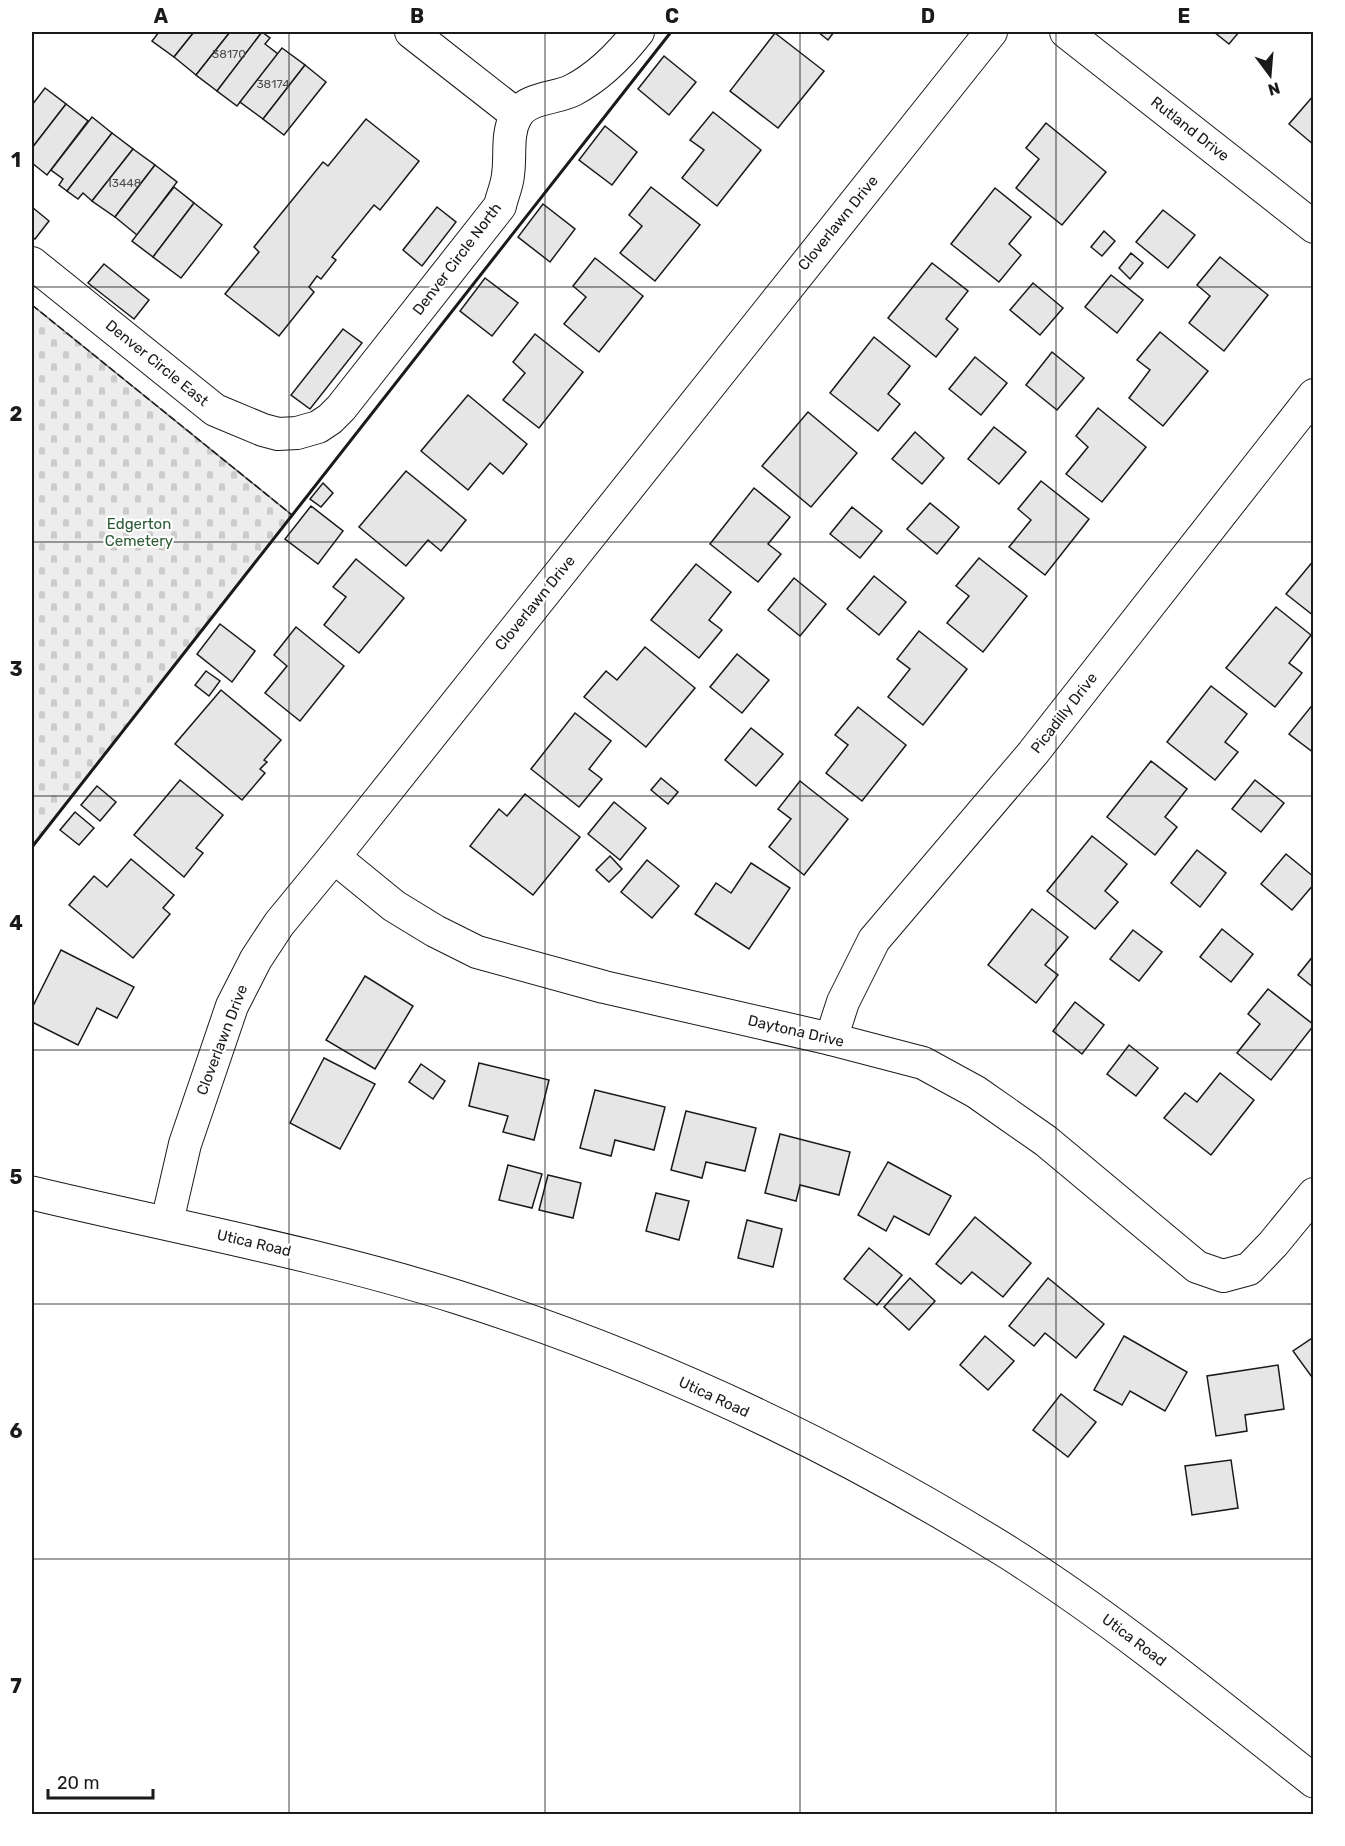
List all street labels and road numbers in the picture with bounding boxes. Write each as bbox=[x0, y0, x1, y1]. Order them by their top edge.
street label: Rutland Drive bbox=[1147, 93, 1233, 165]
street label: Cloverlawn Drive bbox=[794, 172, 882, 274]
street label: Denver Circle North bbox=[409, 199, 505, 319]
street label: Denver Circle East bbox=[102, 316, 212, 410]
street label: Cloverlawn Drive bbox=[491, 552, 579, 654]
street label: Picadilly Drive bbox=[1027, 669, 1101, 757]
street label: Cloverlawn Drive bbox=[193, 982, 251, 1098]
street label: Daytona Drive bbox=[746, 1011, 846, 1051]
street label: Utica Road bbox=[215, 1226, 293, 1260]
street label: Utica Road bbox=[676, 1373, 752, 1421]
street label: Utica Road bbox=[1098, 1610, 1170, 1670]

